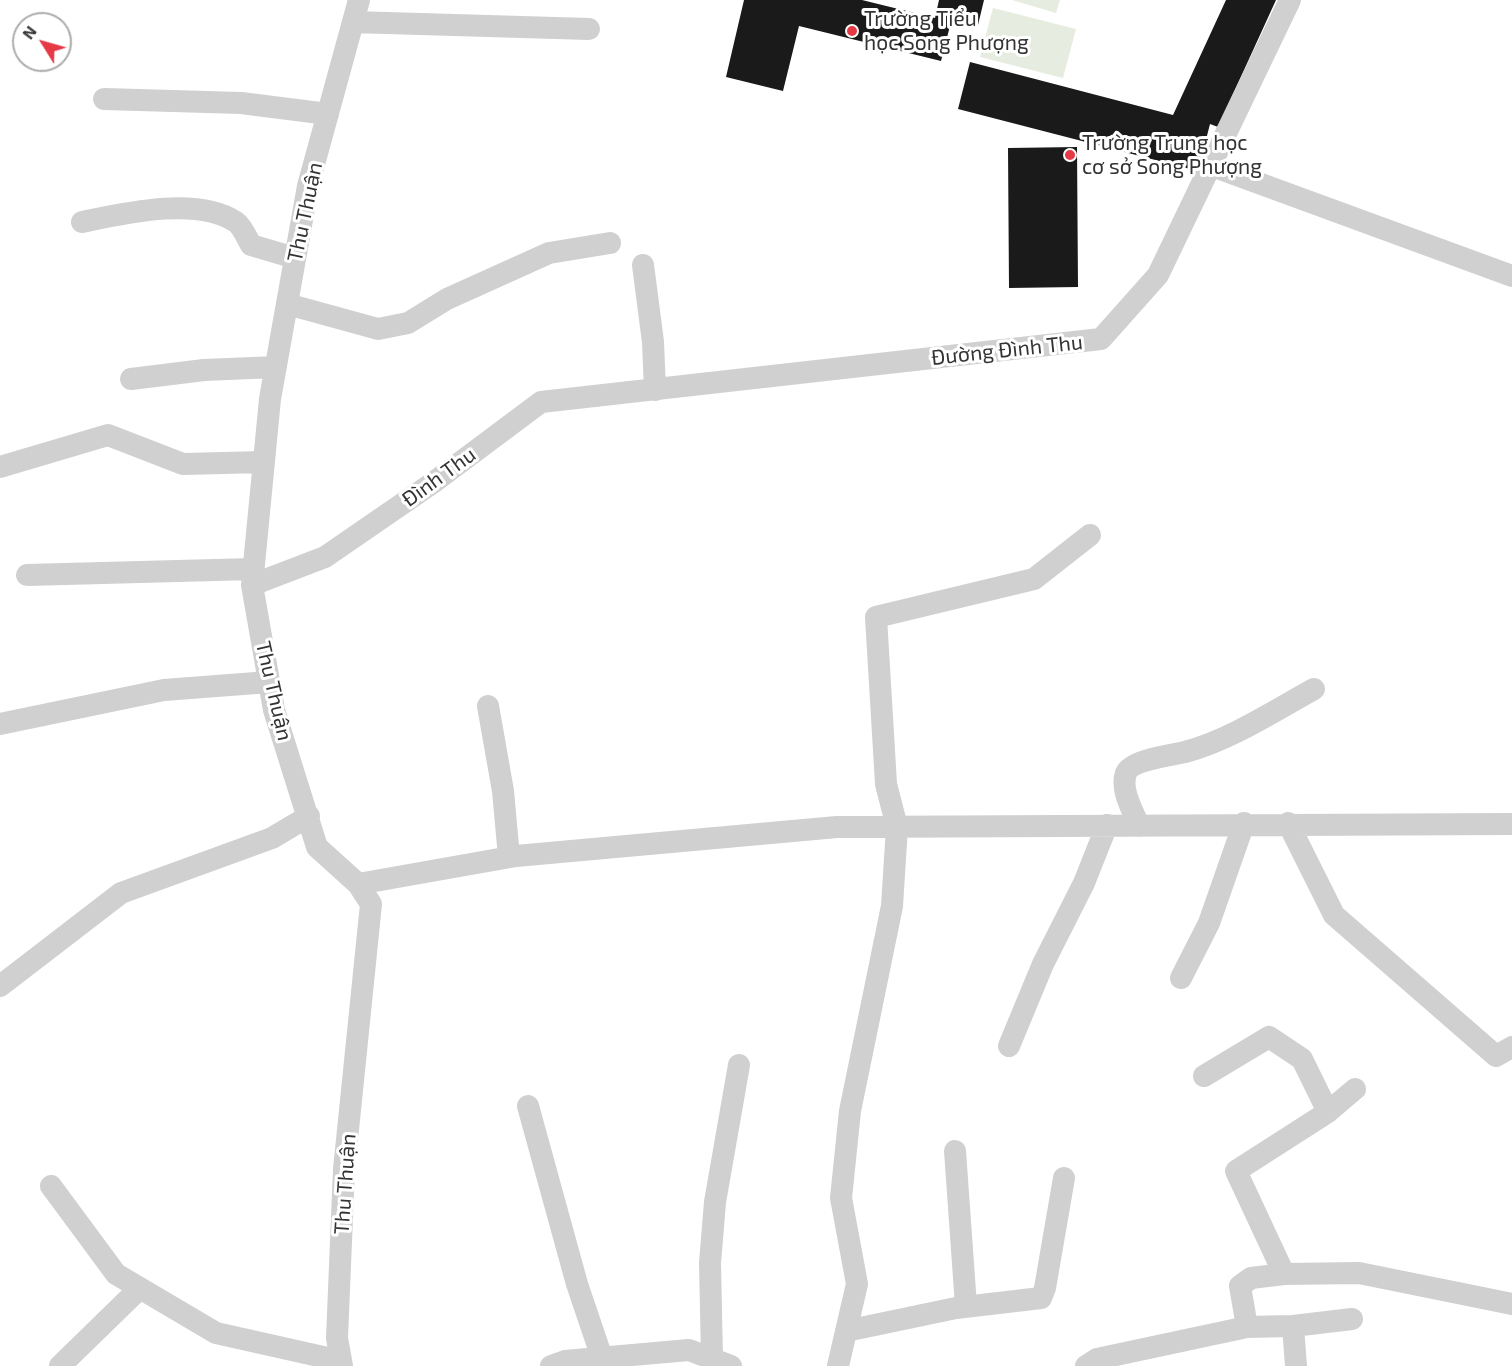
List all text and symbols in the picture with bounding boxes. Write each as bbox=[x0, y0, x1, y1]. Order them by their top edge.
place label: Trường Tiểu học Song Phượng bbox=[864, 6, 1029, 56]
north arrow bbox=[12, 12, 72, 72]
text: N bbox=[18, 22, 40, 42]
marker: Trường Tiểu học Song Phượng bbox=[845, 24, 859, 38]
place label: Trường Trung học cơ sở Song Phượng bbox=[1082, 130, 1262, 180]
marker: Trường Trung học cơ sở Song Phượng bbox=[1063, 148, 1077, 162]
street label: Thu Thuận bbox=[282, 160, 328, 264]
street label: Đường Đình Thu bbox=[930, 330, 1084, 370]
street label: Đình Thu bbox=[397, 442, 481, 512]
street label: Thu Thuận bbox=[250, 639, 298, 743]
street label: Thu Thuận bbox=[329, 1133, 361, 1235]

